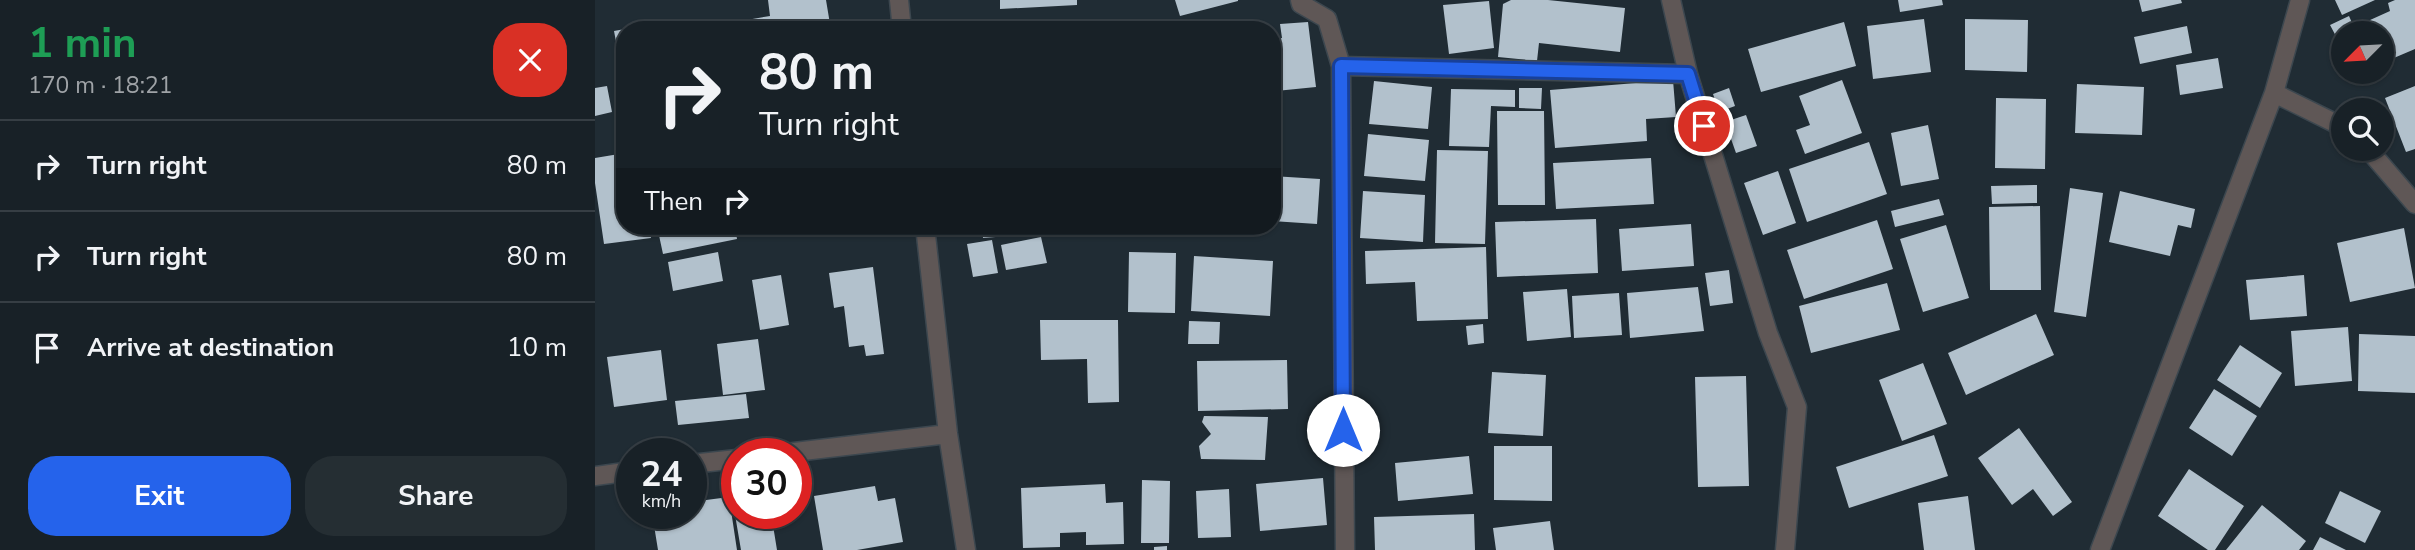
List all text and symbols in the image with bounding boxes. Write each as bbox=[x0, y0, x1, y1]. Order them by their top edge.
text: 1 min bbox=[28, 15, 137, 72]
north arrow bbox=[2331, 21, 2394, 84]
map controls bbox=[2331, 21, 2394, 161]
button: close bbox=[493, 23, 567, 97]
text: 80 m bbox=[759, 39, 874, 106]
icon: right bbox=[644, 49, 735, 140]
text: 170 m · 18:21 bbox=[28, 70, 173, 101]
pin bbox=[1674, 96, 1734, 156]
button: search bbox=[2331, 98, 2394, 161]
text: Turn right bbox=[759, 103, 899, 146]
icon: arrive bbox=[1685, 107, 1723, 145]
icon: right bbox=[28, 147, 66, 185]
text: Turn right bbox=[87, 148, 206, 183]
text: 80 m bbox=[507, 148, 567, 183]
icon: right bbox=[717, 182, 755, 220]
text: Then bbox=[644, 184, 703, 219]
icon: right bbox=[28, 238, 66, 276]
text: Turn right bbox=[87, 239, 206, 274]
text: 80 m bbox=[507, 239, 567, 274]
icon: arrive bbox=[28, 329, 66, 367]
text: Arrive at destination bbox=[87, 330, 334, 365]
text: 10 m bbox=[507, 330, 567, 365]
position arrow bbox=[1306, 393, 1380, 467]
speed limit sign: 30 bbox=[721, 438, 812, 529]
text: 24 bbox=[640, 451, 683, 498]
button: Exit bbox=[28, 456, 291, 536]
button: Share bbox=[305, 456, 567, 536]
text: km/h bbox=[642, 489, 681, 513]

